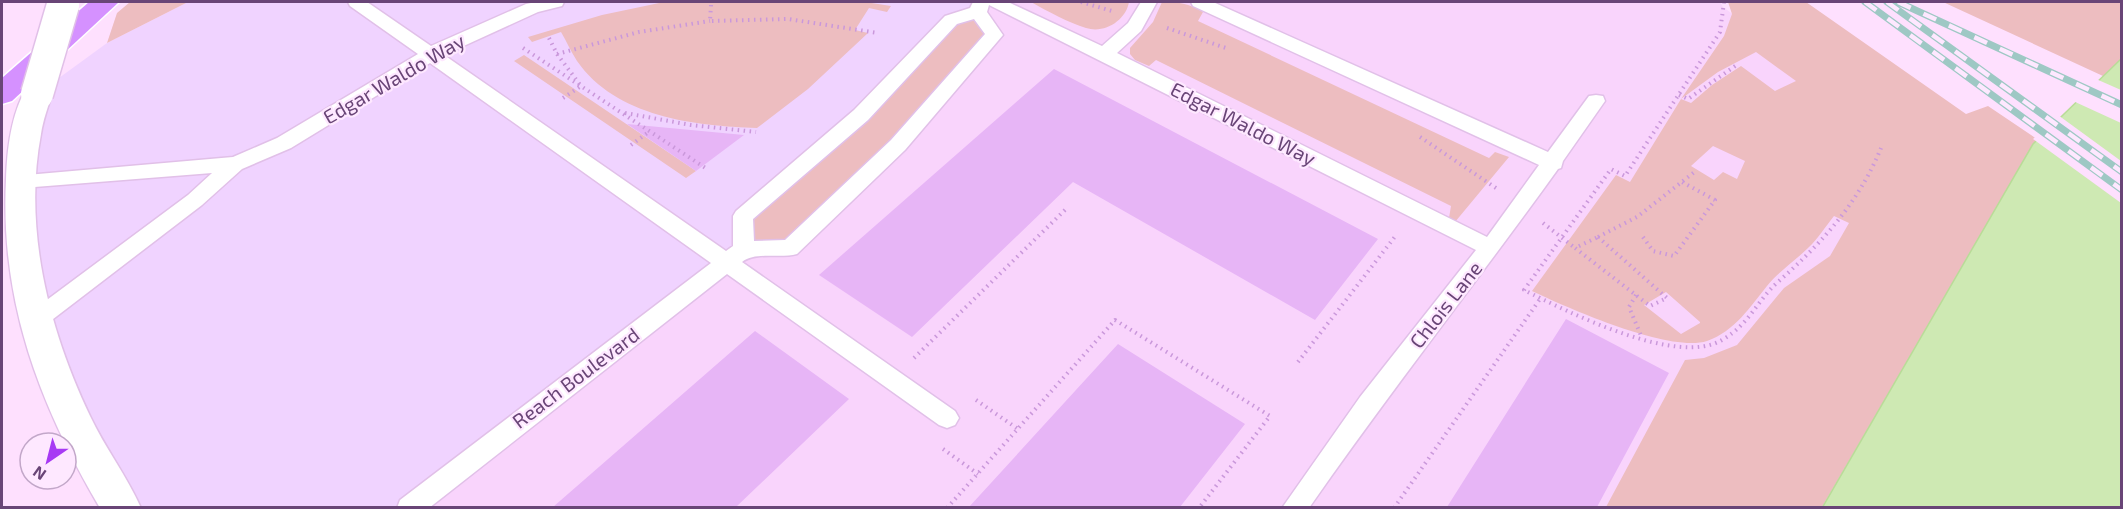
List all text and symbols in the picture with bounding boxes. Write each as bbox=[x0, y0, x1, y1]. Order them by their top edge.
street label: Edgar Waldo Way bbox=[318, 28, 469, 128]
street label: Edgar Waldo Way bbox=[1167, 76, 1320, 170]
street label: Chlois Lane bbox=[1404, 256, 1487, 353]
street label: Reach Boulevard bbox=[507, 322, 643, 433]
north arrow bbox=[18, 431, 78, 491]
text: N bbox=[29, 463, 49, 485]

